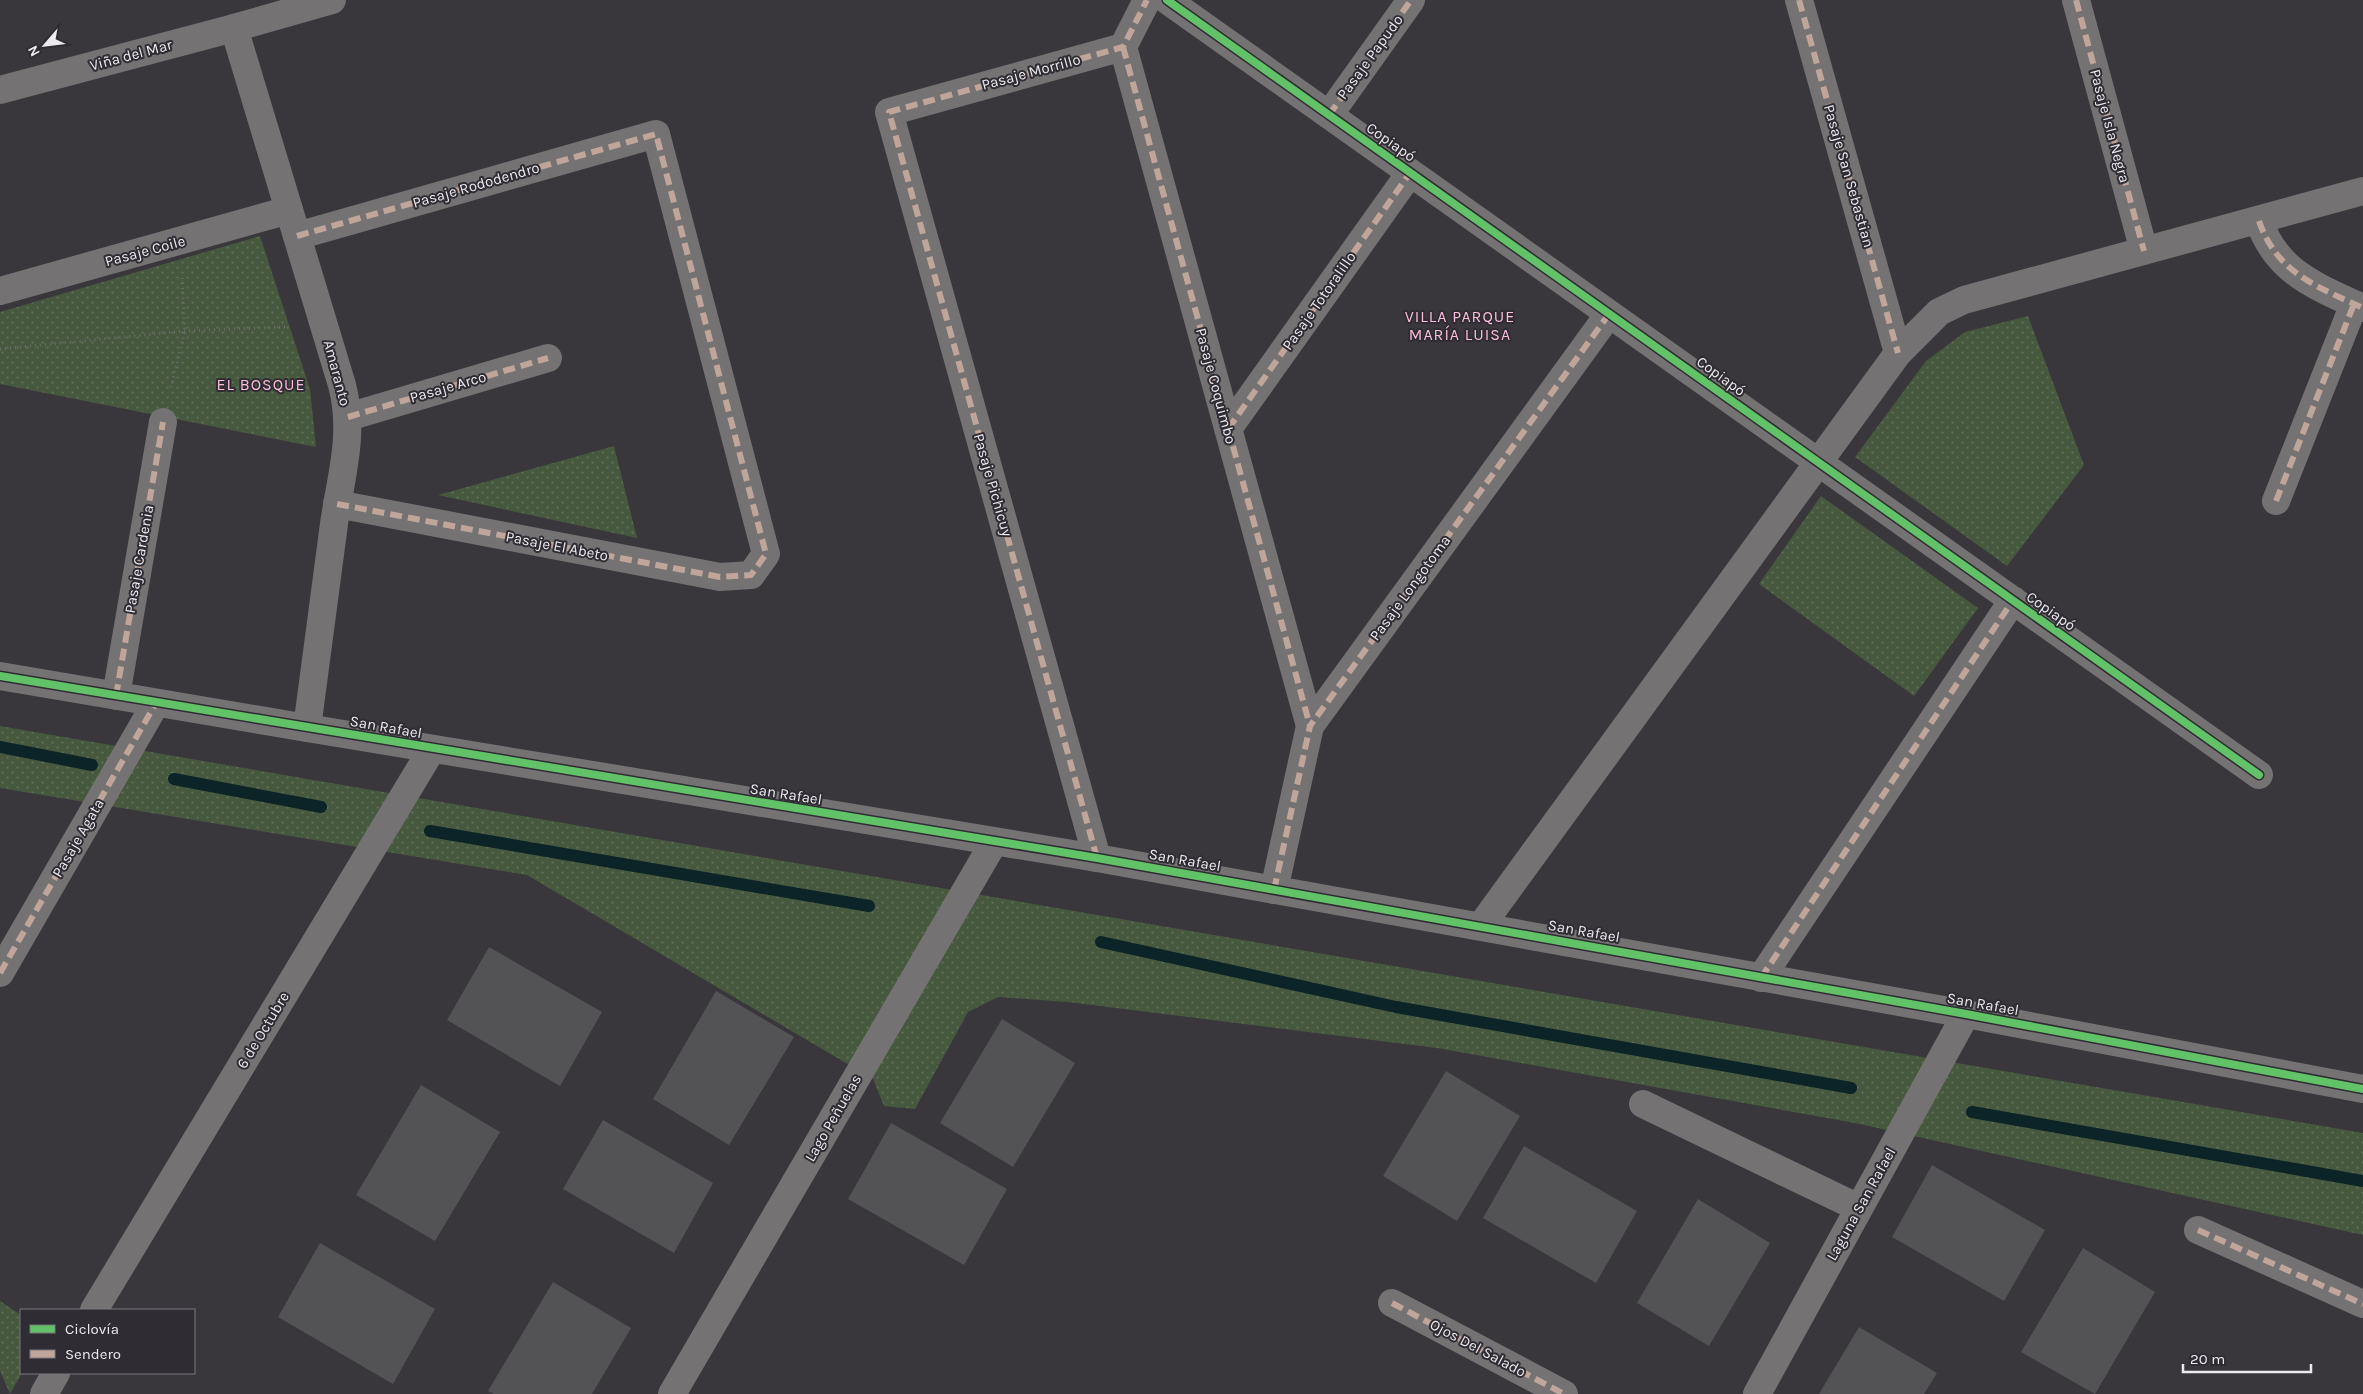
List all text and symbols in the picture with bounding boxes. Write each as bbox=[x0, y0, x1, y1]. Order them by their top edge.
street label: Pasaje Papudo bbox=[1333, 11, 1407, 103]
north arrow bbox=[20, 20, 70, 70]
street label: Viña del Mar bbox=[88, 35, 175, 75]
text: N bbox=[24, 42, 44, 59]
street label: Pasaje Morrillo bbox=[980, 50, 1082, 94]
street label: Pasaje Isla Negra bbox=[2086, 67, 2134, 185]
street label: Pasaje San Sebastian bbox=[1820, 102, 1878, 250]
street label: Copiapó bbox=[1363, 119, 1419, 165]
street label: Pasaje Rododendro bbox=[410, 158, 542, 212]
street label: Pasaje Coile bbox=[103, 232, 187, 270]
street label: Pasaje Totoralillo bbox=[1278, 248, 1360, 354]
district label: VILLA PARQUE MARÍA LUISA bbox=[1405, 307, 1515, 344]
street label: Pasaje Coquimbo bbox=[1192, 326, 1240, 446]
street label: Amaranto bbox=[320, 338, 354, 408]
street label: Copiapó bbox=[1693, 352, 1749, 400]
street label: Pasaje Arco bbox=[408, 368, 488, 406]
district label: EL BOSQUE bbox=[216, 375, 306, 394]
street label: Pasaje Pichicuy bbox=[970, 431, 1016, 539]
street label: Pasaje Cardenia bbox=[121, 503, 157, 615]
street label: Pasaje El Abeto bbox=[504, 527, 610, 565]
street label: Pasaje Longotoma bbox=[1366, 532, 1454, 644]
street label: Copiapó bbox=[2023, 588, 2079, 634]
street label: San Rafael bbox=[349, 712, 423, 742]
street label: San Rafael bbox=[749, 779, 823, 809]
street label: Pasaje Agata bbox=[48, 795, 108, 881]
street label: San Rafael bbox=[1148, 845, 1222, 875]
street label: San Rafael bbox=[1547, 916, 1621, 946]
street label: 6 de Octubre bbox=[233, 988, 293, 1072]
street label: San Rafael bbox=[1946, 989, 2020, 1019]
street label: Lago Peñuelas bbox=[801, 1071, 865, 1165]
street label: Laguna San Rafael bbox=[1822, 1144, 1900, 1264]
legend bbox=[20, 1309, 195, 1374]
street label: Ojos Del Salado bbox=[1427, 1315, 1529, 1381]
text: Ciclovía bbox=[65, 1320, 119, 1338]
scale bar bbox=[2183, 1342, 2310, 1374]
text: Sendero bbox=[65, 1345, 121, 1363]
text: 20 m bbox=[2190, 1350, 2225, 1368]

